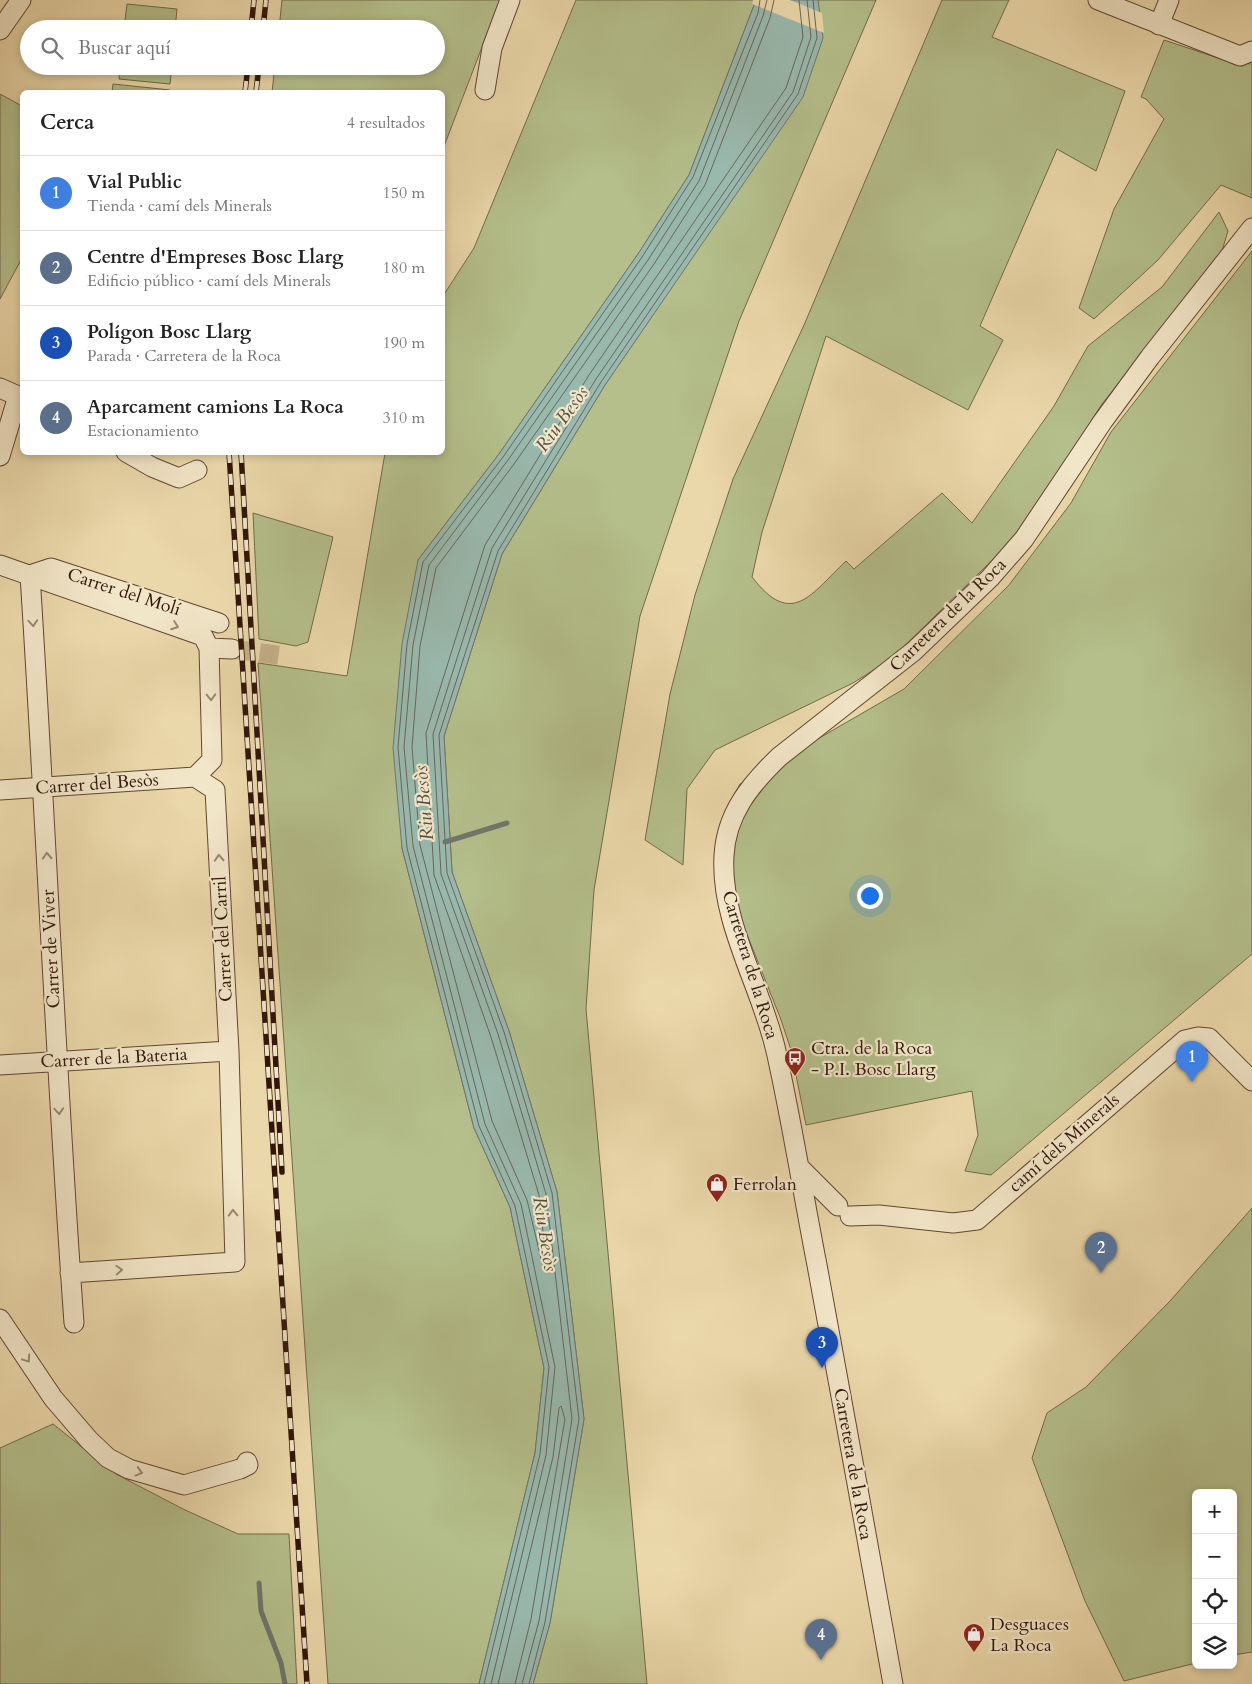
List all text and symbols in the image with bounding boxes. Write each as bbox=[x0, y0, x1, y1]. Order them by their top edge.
search box bbox=[20, 20, 445, 75]
icon: search bbox=[38, 34, 66, 62]
text: Buscar aquí bbox=[78, 35, 171, 61]
text: Cerca bbox=[40, 108, 94, 137]
text: 4 resultados bbox=[347, 112, 425, 134]
text: Vial Public bbox=[87, 169, 182, 195]
text: 1 bbox=[52, 182, 60, 204]
text: 150 m bbox=[383, 182, 425, 204]
text: Tienda · camí dels Minerals bbox=[87, 195, 272, 217]
text: Centre d'Empreses Bosc Llarg bbox=[87, 244, 343, 270]
text: 2 bbox=[52, 257, 60, 279]
text: 180 m bbox=[383, 257, 425, 279]
text: Edificio público · camí dels Minerals bbox=[87, 270, 331, 292]
text: Polígon Bosc Llarg bbox=[87, 319, 251, 345]
text: 3 bbox=[52, 332, 60, 354]
text: 190 m bbox=[383, 332, 425, 354]
text: Parada · Carretera de la Roca bbox=[87, 345, 281, 367]
water label: Riu Besòs bbox=[529, 380, 595, 457]
text: Aparcament camions La Roca bbox=[87, 394, 344, 420]
text: 4 bbox=[52, 407, 60, 429]
text: 310 m bbox=[383, 407, 425, 429]
text: Estacionamiento bbox=[87, 420, 199, 442]
street label: Carretera de la Roca bbox=[884, 552, 1012, 677]
street label: Carrer del Molí bbox=[64, 562, 184, 622]
one-way arrow bbox=[27, 620, 38, 628]
one-way arrow bbox=[170, 620, 178, 630]
one-way arrow bbox=[205, 693, 216, 701]
water label: Riu Besòs bbox=[408, 764, 440, 842]
street label: Carrer del Besòs bbox=[34, 767, 160, 801]
one-way arrow bbox=[41, 852, 52, 860]
one-way arrow bbox=[213, 854, 224, 862]
street label: Carrer del Carril bbox=[207, 875, 239, 1002]
your location bbox=[857, 883, 883, 909]
street label: Carretera de la Roca bbox=[716, 888, 785, 1042]
street label: Carrer de Viver bbox=[35, 889, 67, 1009]
place label: Ctra. de la Roca - P.I. Bosc Llarg bbox=[811, 1036, 936, 1082]
pin: 1 bbox=[1176, 1041, 1208, 1082]
street label: Carrer de la Bateria bbox=[40, 1042, 188, 1074]
bus stop icon: Ctra. de la Roca - P.I. Bosc Llarg bbox=[783, 1046, 807, 1077]
street label: camí dels Minerals bbox=[1003, 1088, 1125, 1198]
one-way arrow bbox=[54, 1107, 65, 1115]
shop icon: Ferrolan bbox=[705, 1172, 729, 1203]
place label: Ferrolan bbox=[733, 1172, 798, 1197]
water label: Riu Besòs bbox=[526, 1195, 564, 1274]
one-way arrow bbox=[228, 1209, 238, 1216]
pin: 2 bbox=[1085, 1232, 1117, 1273]
one-way arrow bbox=[115, 1264, 123, 1275]
pin: 3 bbox=[806, 1327, 838, 1368]
one-way arrow bbox=[21, 1353, 30, 1363]
street label: Carretera de la Roca bbox=[827, 1386, 879, 1542]
one-way arrow bbox=[135, 1466, 143, 1476]
map controls bbox=[1192, 1489, 1237, 1669]
button: + bbox=[1192, 1489, 1237, 1534]
button: − bbox=[1192, 1534, 1237, 1579]
button: locate bbox=[1192, 1579, 1237, 1624]
place label: Desguaces La Roca bbox=[990, 1612, 1069, 1658]
pin: 4 bbox=[805, 1619, 837, 1660]
shop icon: Desguaces La Roca bbox=[962, 1622, 986, 1653]
button: layers bbox=[1192, 1624, 1237, 1669]

